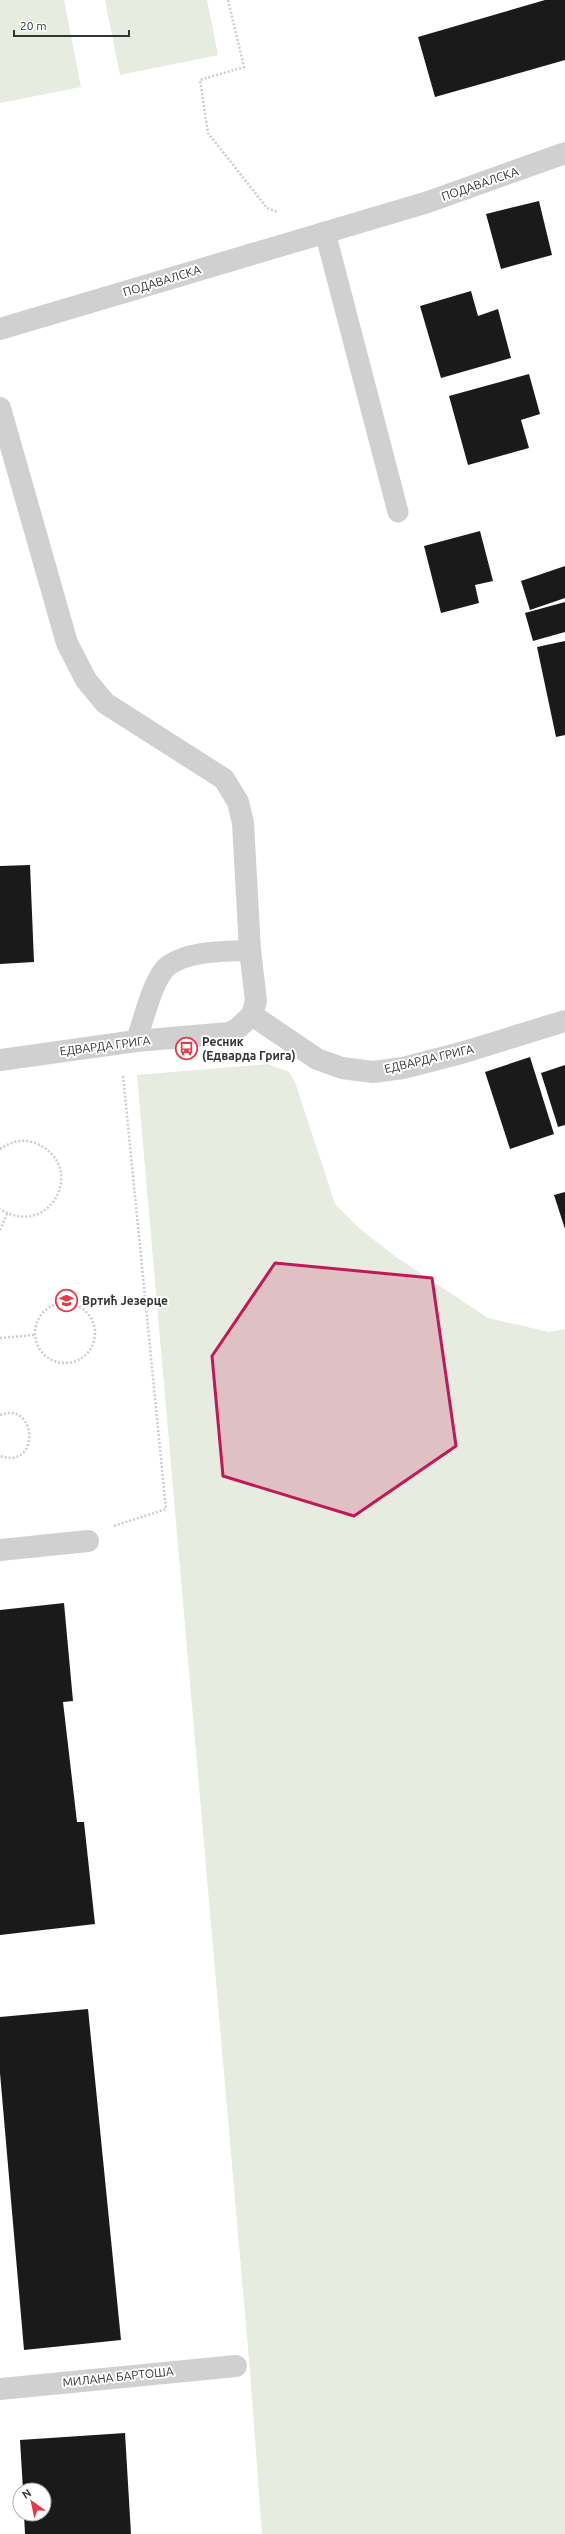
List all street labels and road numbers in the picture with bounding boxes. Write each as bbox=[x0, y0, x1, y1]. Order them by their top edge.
street label: ПОДАВАЛСКА bbox=[440, 164, 520, 203]
street label: ПОДАВАЛСКА bbox=[121, 262, 203, 299]
street label: ЕДВАРДА ГРИГА bbox=[59, 1033, 151, 1058]
street label: ЕДВАРДА ГРИГА bbox=[383, 1042, 475, 1075]
street label: МИЛАНА БАРТОША bbox=[62, 2364, 174, 2389]

